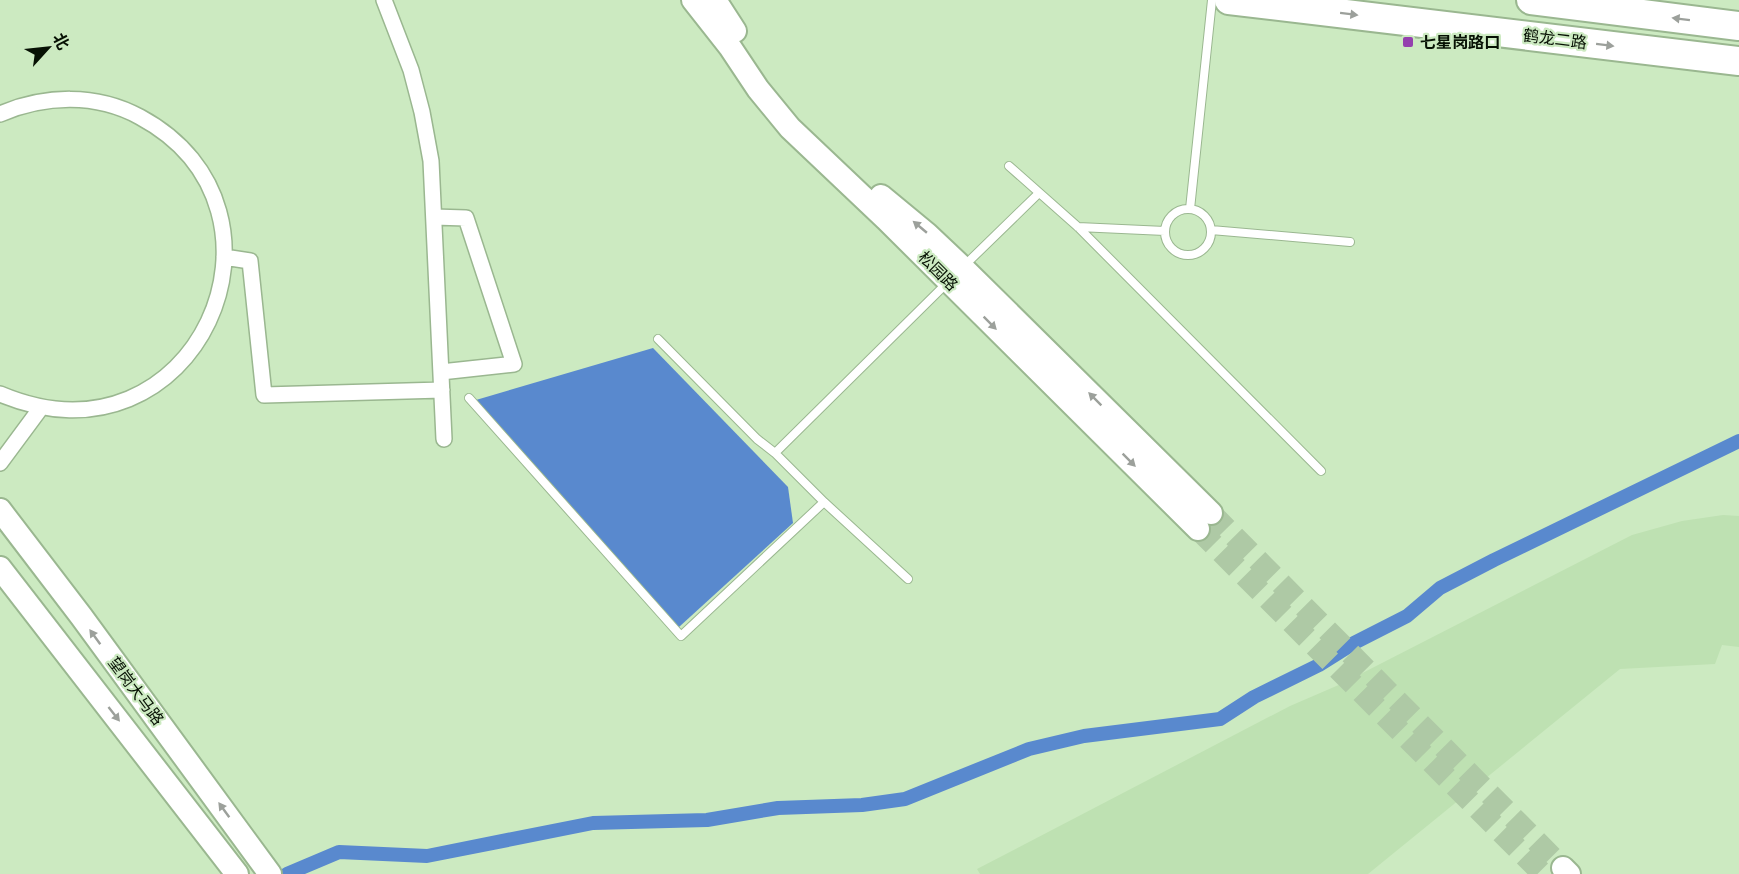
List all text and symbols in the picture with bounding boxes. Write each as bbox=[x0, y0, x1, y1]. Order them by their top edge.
one-way arrow bbox=[1340, 9, 1359, 19]
one-way arrow bbox=[1671, 14, 1690, 23]
north arrow bbox=[18, 18, 78, 78]
street label: 鹤龙二路 bbox=[1522, 26, 1588, 52]
text: 北 bbox=[49, 30, 73, 53]
place label: 七星岗路口 bbox=[1420, 33, 1500, 52]
marker: 七星岗路口 bbox=[1401, 35, 1415, 49]
one-way arrow bbox=[1596, 40, 1615, 50]
one-way arrow bbox=[912, 222, 927, 234]
street label: 松园路 bbox=[914, 247, 962, 295]
one-way arrow bbox=[983, 315, 997, 330]
one-way arrow bbox=[1088, 392, 1102, 406]
one-way arrow bbox=[1121, 453, 1136, 467]
one-way arrow bbox=[89, 629, 101, 645]
street label: 望岗大马路 bbox=[104, 653, 168, 729]
one-way arrow bbox=[107, 706, 119, 721]
one-way arrow bbox=[218, 802, 230, 818]

